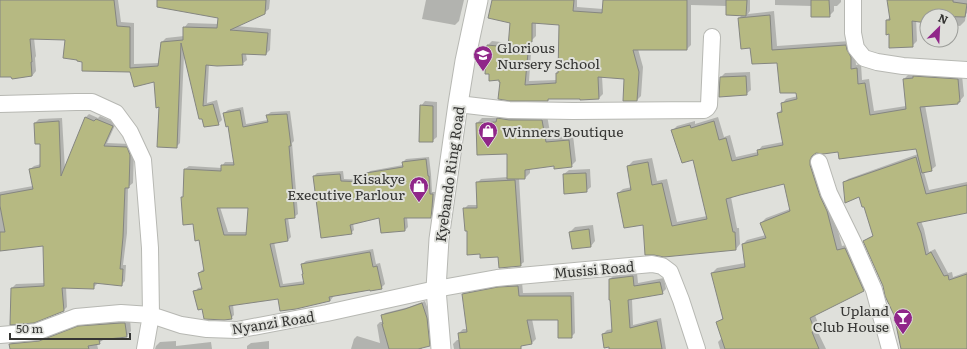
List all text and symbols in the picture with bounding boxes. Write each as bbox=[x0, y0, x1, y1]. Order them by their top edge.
north arrow bbox=[919, 8, 959, 48]
text: N bbox=[936, 9, 951, 27]
place label: Glorious Nursery School bbox=[497, 37, 600, 73]
school or university icon: Glorious Nursery School bbox=[472, 44, 494, 72]
street label: Kyebando Ring Road bbox=[430, 104, 468, 243]
shop icon: Winners Boutique bbox=[477, 120, 499, 148]
place label: Winners Boutique bbox=[502, 121, 623, 141]
place label: Kisakye Executive Parlour bbox=[287, 168, 405, 204]
shop icon: Kisakye Executive Parlour bbox=[408, 175, 430, 203]
street label: Musisi Road bbox=[553, 255, 636, 282]
place label: Upland Club House bbox=[813, 300, 889, 336]
street label: Nyanzi Road bbox=[230, 306, 316, 338]
bar icon: Upland Club House bbox=[892, 307, 914, 335]
scale bar bbox=[10, 315, 130, 341]
text: 50 m bbox=[16, 319, 43, 337]

